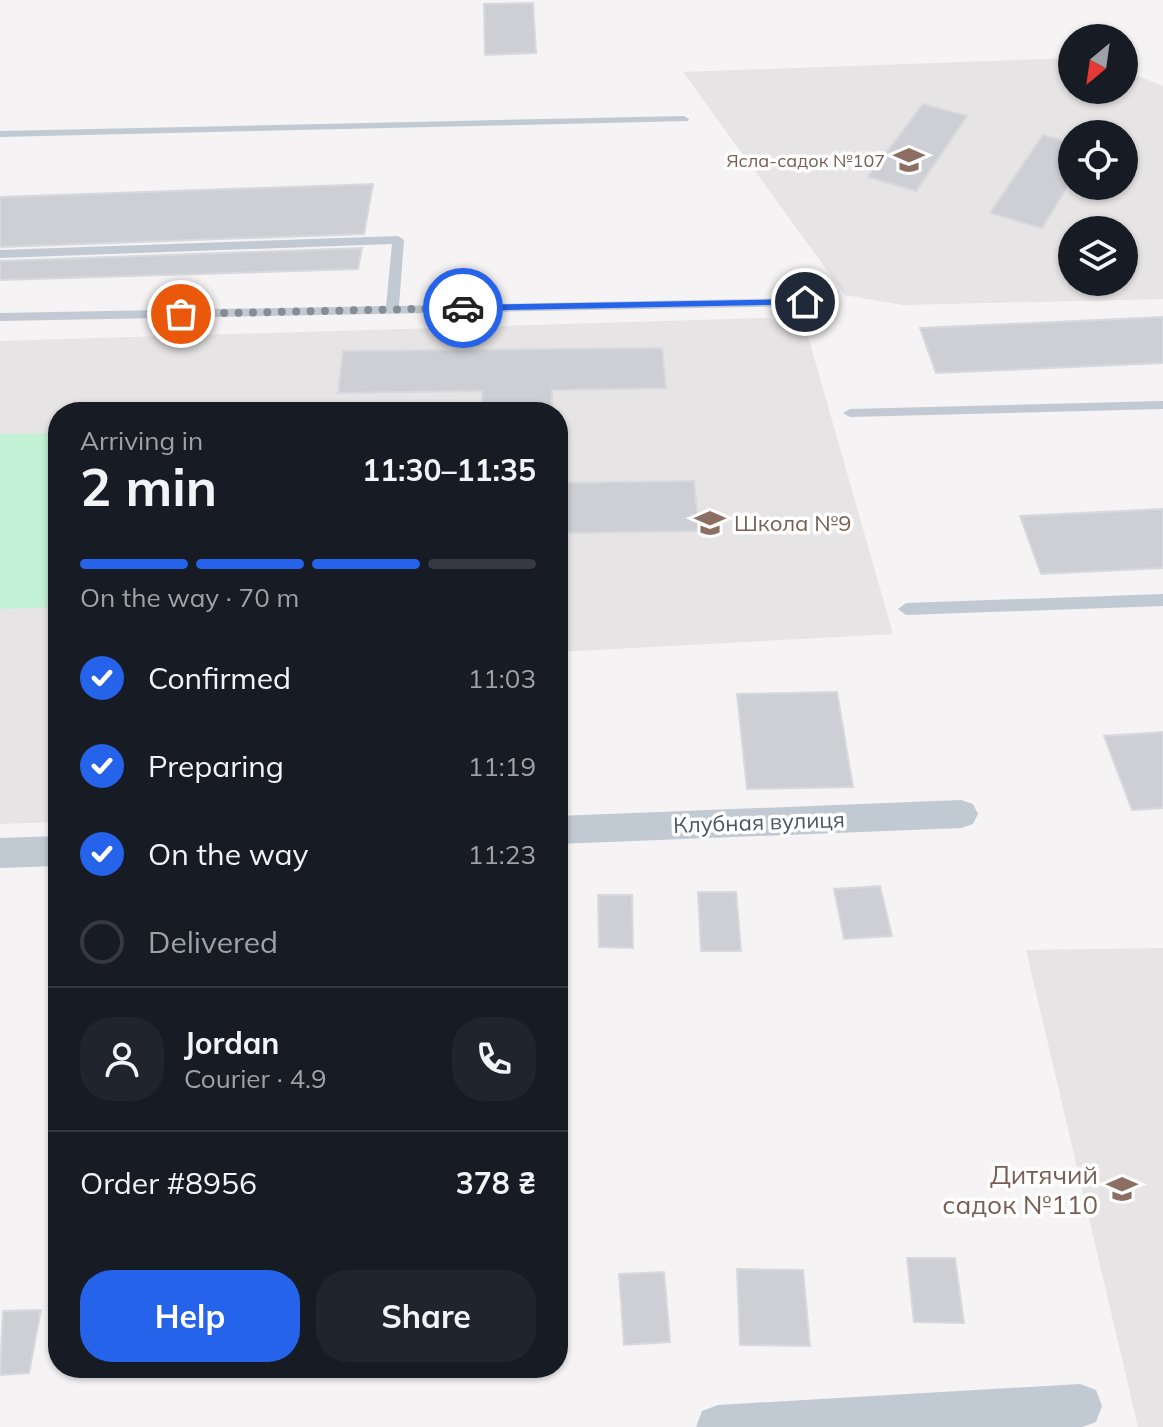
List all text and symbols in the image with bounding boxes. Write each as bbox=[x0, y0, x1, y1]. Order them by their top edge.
north arrow bbox=[1058, 24, 1138, 104]
map controls bbox=[1058, 24, 1138, 296]
button: locate bbox=[1058, 120, 1138, 200]
school or university icon: Ясла-садок №107 bbox=[892, 143, 926, 177]
place label: Ясла-садок №107 bbox=[726, 149, 885, 172]
button: layers bbox=[1058, 216, 1138, 296]
courier bbox=[423, 268, 503, 348]
pin bbox=[771, 268, 839, 336]
pin bbox=[147, 280, 215, 348]
icon: home bbox=[783, 280, 827, 324]
icon: car bbox=[441, 286, 485, 330]
icon: bag bbox=[159, 292, 203, 336]
text: Arriving in bbox=[80, 424, 203, 457]
text: 11:30–11:35 bbox=[362, 451, 536, 489]
text: 2 min bbox=[80, 454, 217, 519]
school or university icon: Школа №9 bbox=[693, 506, 727, 540]
place label: Школа №9 bbox=[734, 509, 851, 537]
text: On the way · 70 m bbox=[80, 581, 299, 614]
icon: check bbox=[80, 656, 124, 700]
text: Confirmed bbox=[148, 659, 291, 697]
text: 11:03 bbox=[468, 662, 536, 695]
icon: check bbox=[80, 744, 124, 788]
text: Preparing bbox=[148, 747, 284, 785]
text: 11:19 bbox=[468, 750, 536, 783]
street label: Клубная вулиця bbox=[673, 805, 845, 839]
icon: check bbox=[80, 832, 124, 876]
text: On the way bbox=[148, 835, 308, 873]
text: 11:23 bbox=[468, 838, 536, 871]
text: Delivered bbox=[148, 923, 278, 961]
button: person bbox=[80, 1017, 164, 1101]
button: phone bbox=[452, 1017, 536, 1101]
text: Jordan bbox=[184, 1024, 279, 1062]
text: Courier · 4.9 bbox=[184, 1062, 327, 1095]
place label: Дитячий садок №110 bbox=[942, 1158, 1098, 1221]
text: Order #8956 bbox=[80, 1164, 257, 1202]
text: 378 ₴ bbox=[456, 1164, 536, 1202]
school or university icon: Дитячий садок №110 bbox=[1105, 1172, 1139, 1206]
button: Help bbox=[80, 1270, 300, 1362]
button: Share bbox=[316, 1270, 536, 1362]

